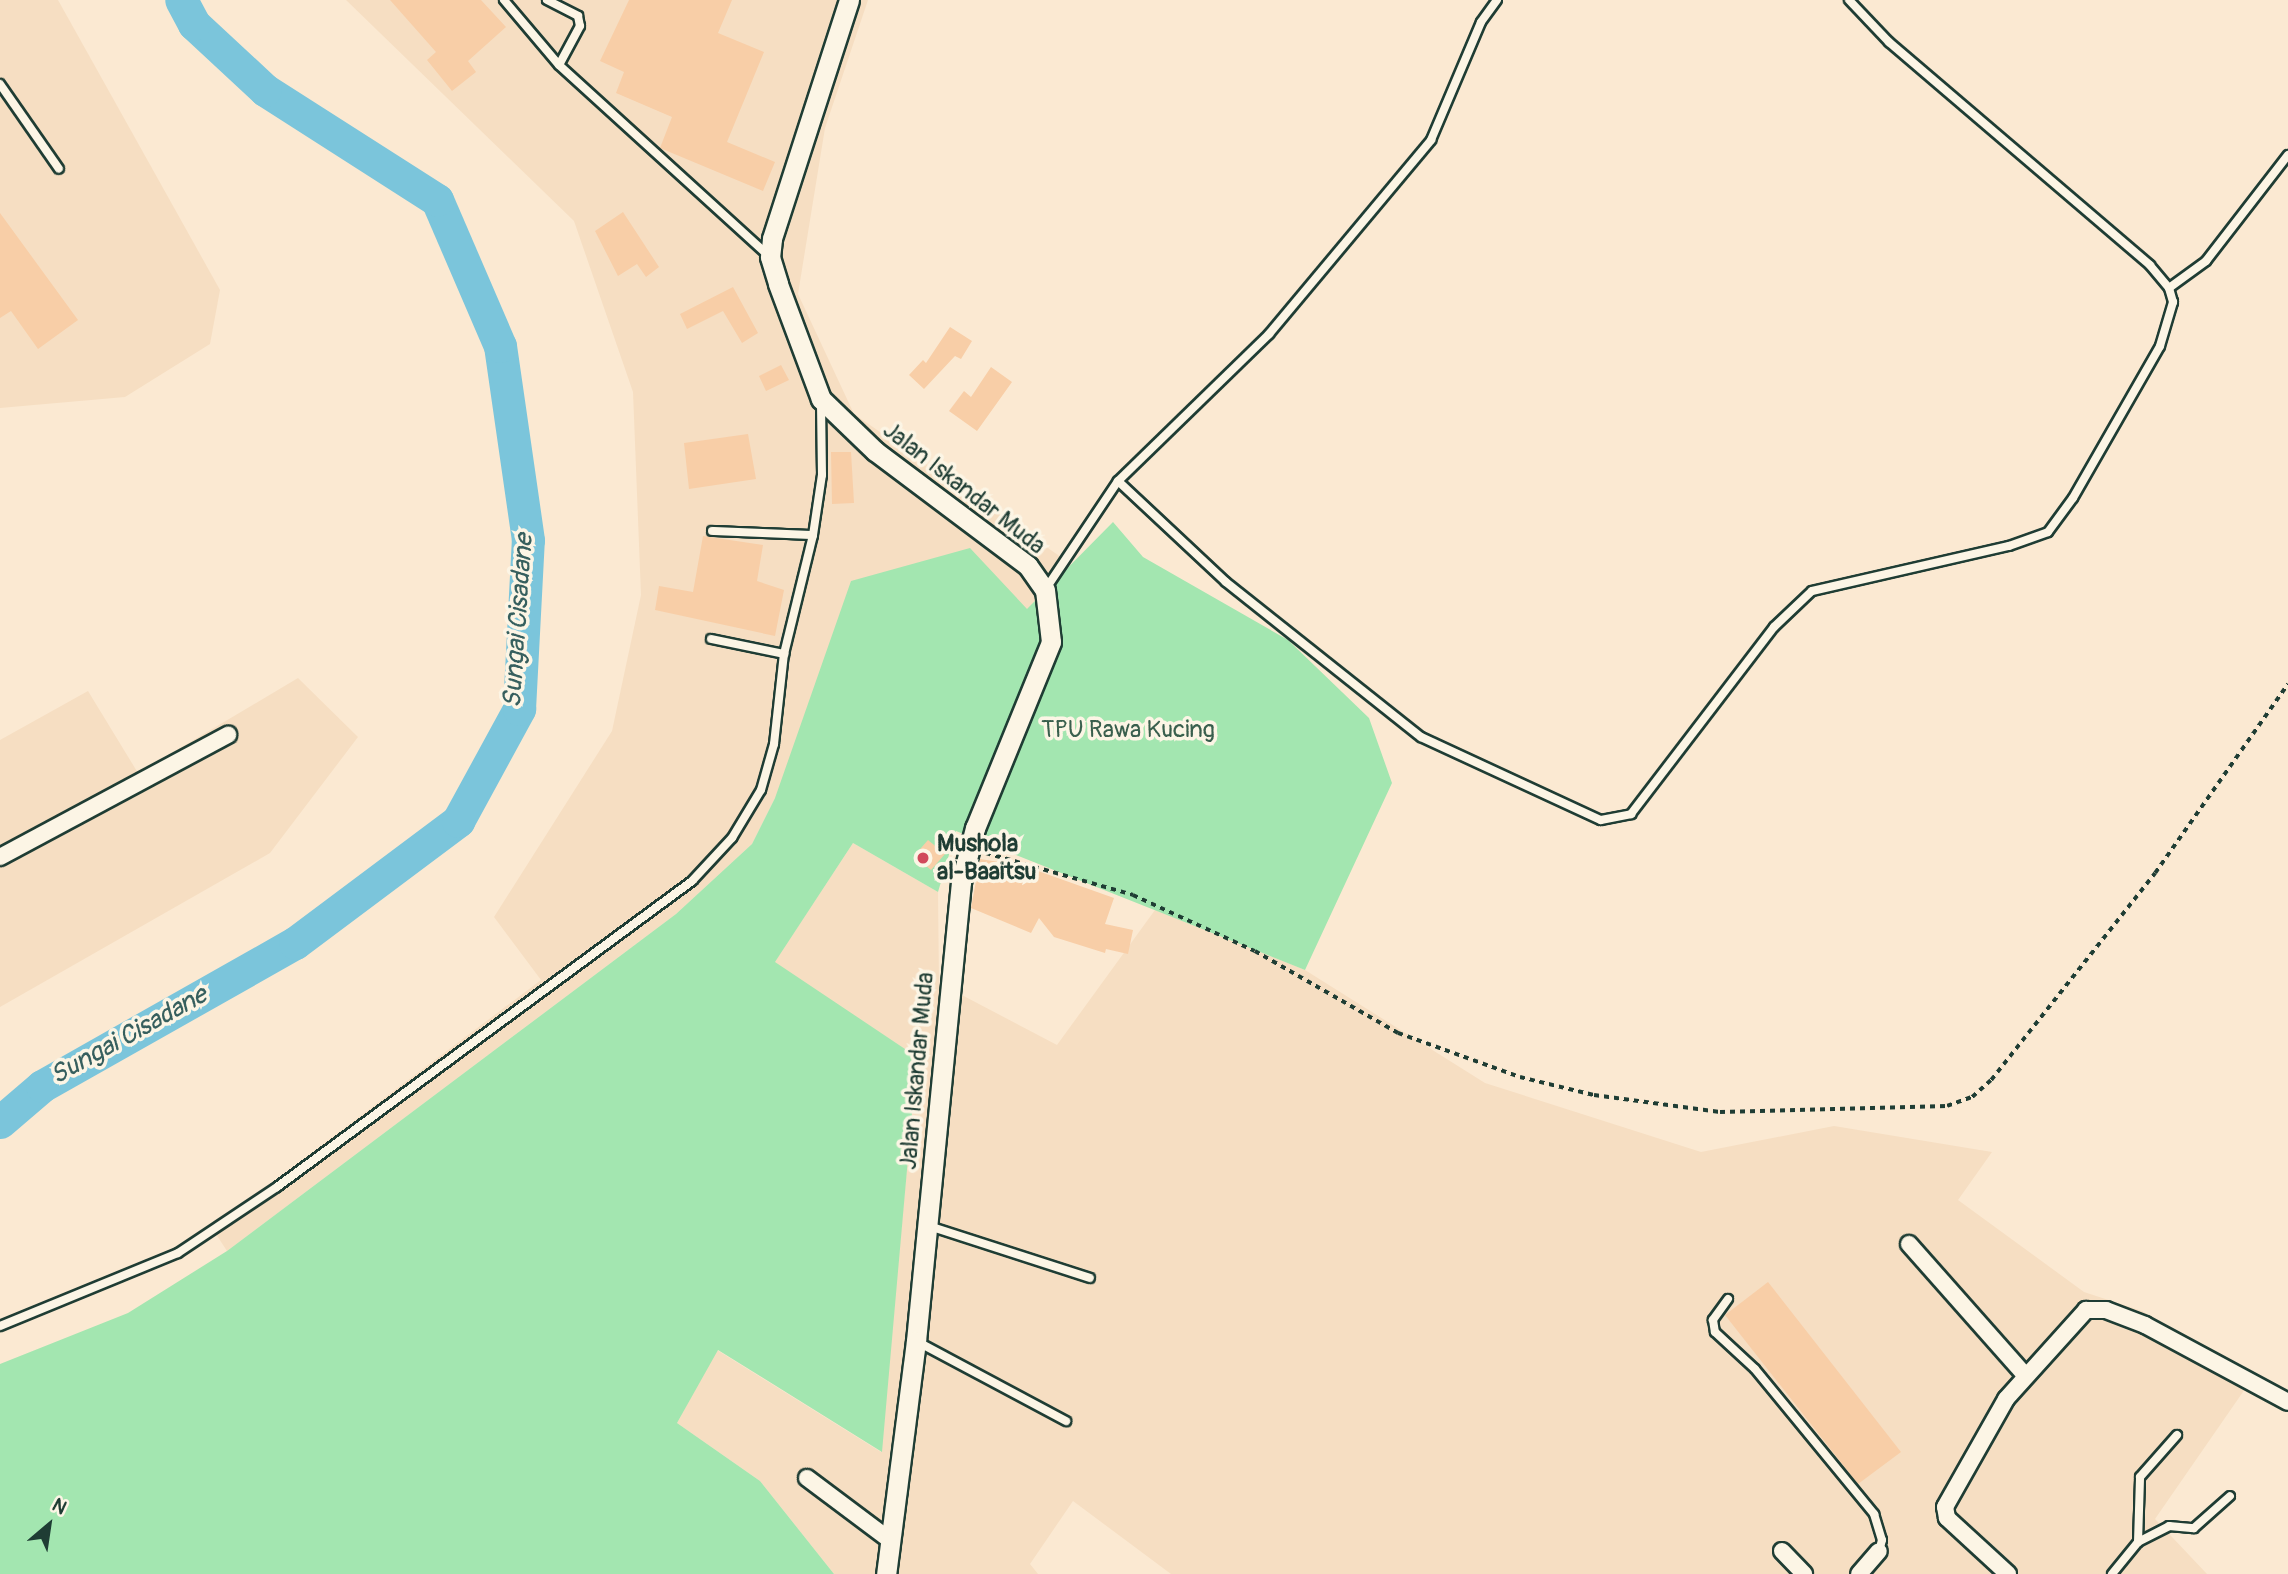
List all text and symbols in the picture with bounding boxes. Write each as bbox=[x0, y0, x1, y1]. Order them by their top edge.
street label: Jalan Iskandar Muda bbox=[877, 416, 1051, 560]
water label: Sungai Cisadane bbox=[497, 533, 541, 709]
park label: TPU Rawa Kucing bbox=[1041, 716, 1215, 744]
place label: Mushola al-Baaitsu bbox=[937, 830, 1036, 886]
marker: Mushola al-Baaitsu bbox=[915, 850, 931, 866]
street label: Jalan Iskandar Muda bbox=[894, 971, 940, 1171]
water label: Sungai Cisadane bbox=[45, 980, 213, 1092]
north arrow bbox=[14, 1490, 84, 1560]
text: N bbox=[48, 1493, 71, 1520]

